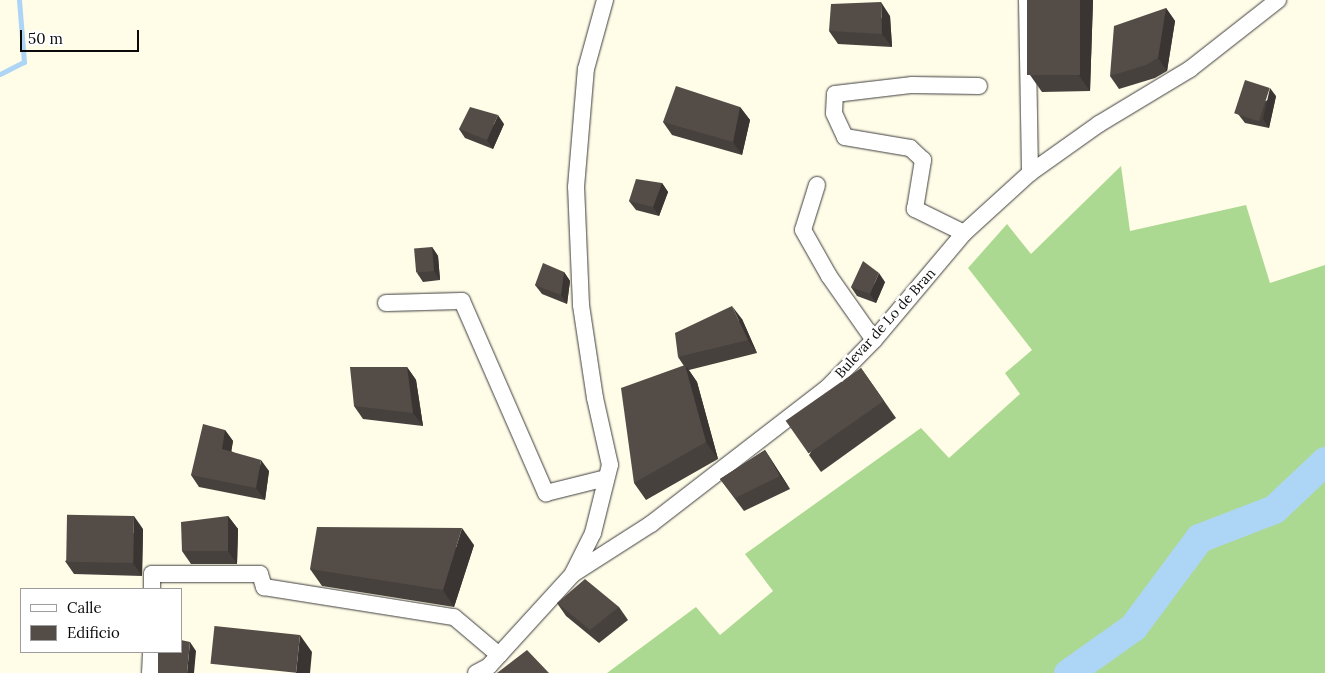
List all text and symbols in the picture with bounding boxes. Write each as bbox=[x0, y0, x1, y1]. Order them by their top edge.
scale bar bbox=[22, 20, 141, 52]
text: 50 m bbox=[28, 29, 63, 48]
street label: Bulevar de Lo de Bran bbox=[831, 265, 939, 381]
legend bbox=[20, 588, 182, 653]
text: Calle bbox=[67, 598, 102, 617]
text: Edificio bbox=[67, 623, 120, 642]

